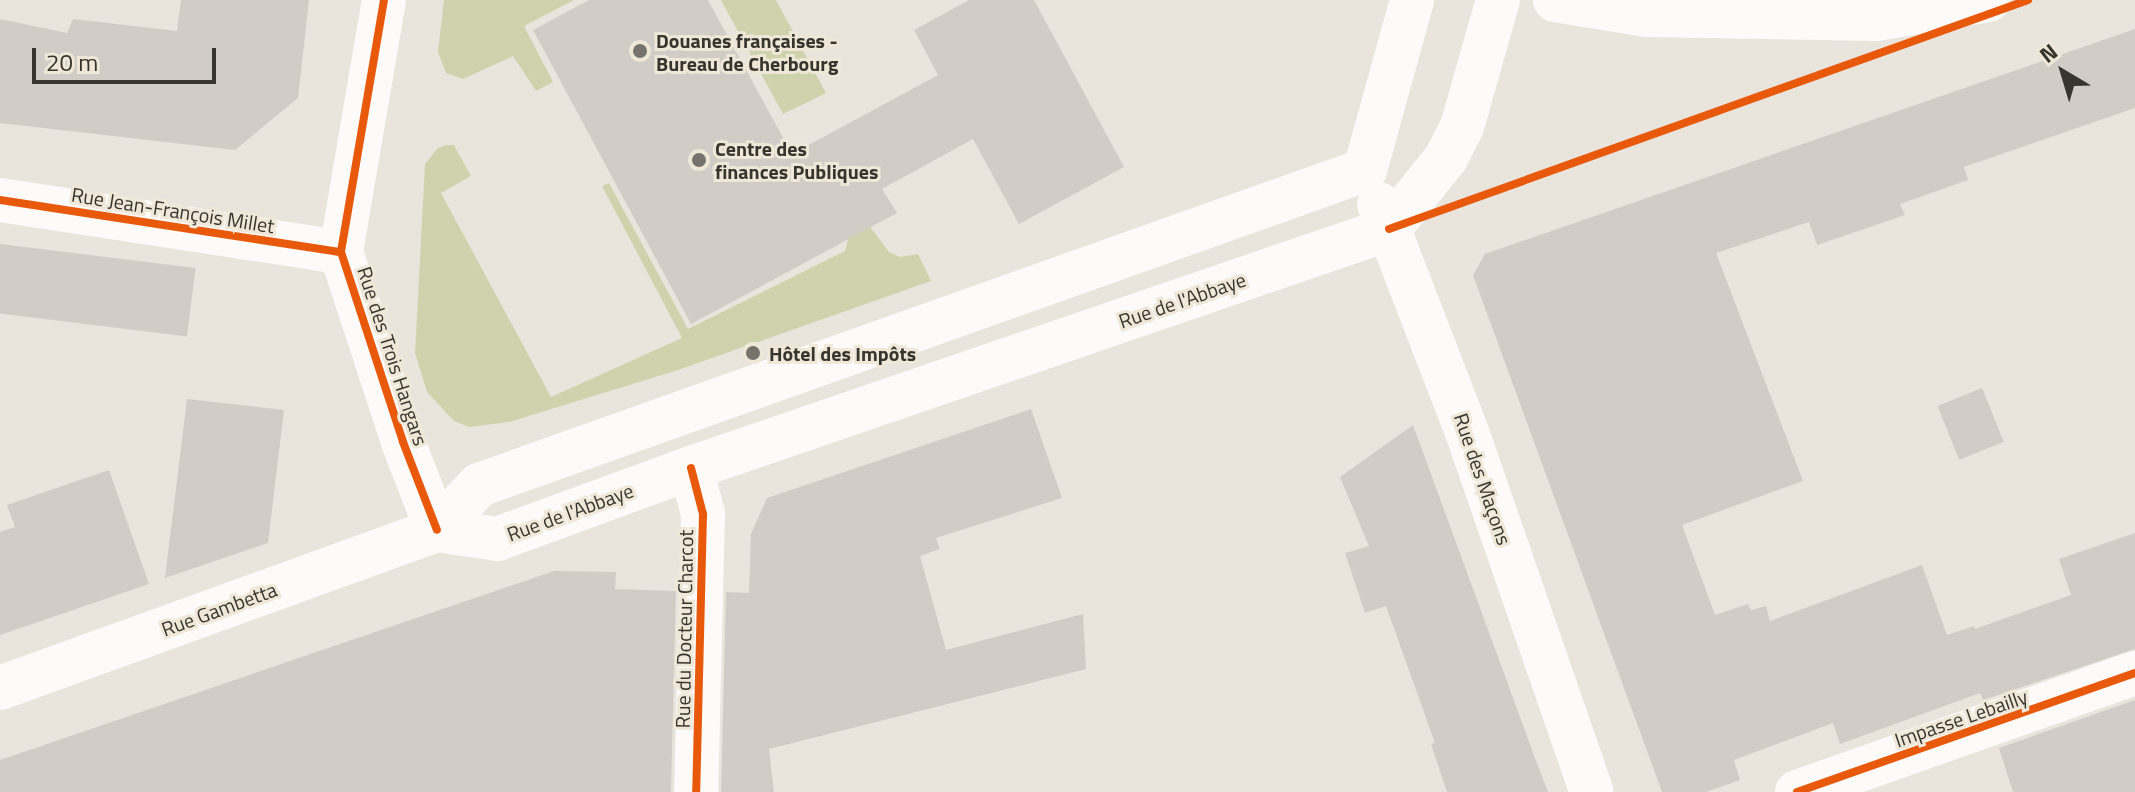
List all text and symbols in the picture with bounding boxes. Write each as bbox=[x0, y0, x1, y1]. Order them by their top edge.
place label: Douanes françaises - Bureau de Cherbourg bbox=[656, 28, 838, 75]
scale bar bbox=[36, 32, 220, 82]
north arrow bbox=[2023, 32, 2103, 112]
text: N bbox=[2032, 35, 2065, 71]
marker: Douanes françaises - Bureau de Cherbourg bbox=[631, 42, 649, 60]
text: 20 m bbox=[46, 44, 98, 80]
place label: Centre des finances Publiques bbox=[715, 136, 878, 183]
marker: Centre des finances Publiques bbox=[690, 151, 708, 169]
street label: Rue Jean-François Millet bbox=[70, 182, 276, 238]
street label: Rue des Trois Hangars bbox=[353, 264, 433, 448]
street label: Rue de l'Abbaye bbox=[1115, 267, 1249, 333]
place label: Hôtel des Impôts bbox=[769, 341, 916, 365]
marker: Hôtel des Impôts bbox=[744, 344, 762, 362]
street label: Rue des Maçons bbox=[1449, 410, 1517, 548]
street label: Rue de l'Abbaye bbox=[503, 478, 637, 546]
street label: Rue du Docteur Charcot bbox=[670, 529, 698, 729]
street label: Rue Gambetta bbox=[158, 577, 280, 641]
street label: Impasse Lebailly bbox=[1892, 684, 2030, 752]

